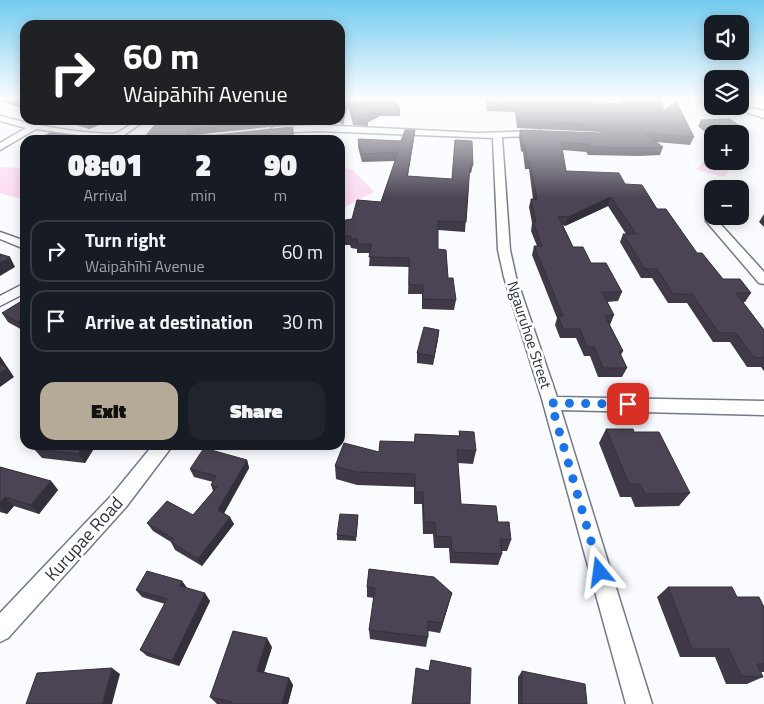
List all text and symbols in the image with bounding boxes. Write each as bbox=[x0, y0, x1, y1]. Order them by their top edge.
map controls bbox=[704, 15, 749, 225]
button: sound bbox=[704, 15, 749, 60]
text: 60 m bbox=[123, 29, 199, 83]
icon: right bbox=[40, 40, 105, 105]
button: layers bbox=[704, 70, 749, 115]
text: Waipāhīhī Avenue bbox=[123, 77, 288, 111]
button: + bbox=[704, 125, 749, 170]
text: 08:01 bbox=[68, 142, 143, 188]
text: 2 bbox=[195, 142, 212, 188]
text: 90 bbox=[264, 142, 297, 188]
button: − bbox=[704, 180, 749, 225]
text: Arrival bbox=[84, 183, 127, 207]
text: min bbox=[191, 183, 216, 207]
text: m bbox=[274, 183, 287, 207]
text: Turn right bbox=[85, 225, 166, 254]
icon: right bbox=[42, 237, 70, 265]
text: 60 m bbox=[282, 237, 323, 266]
text: Waipāhīhī Avenue bbox=[85, 254, 205, 278]
street label: Ngauruhoe Street bbox=[501, 278, 558, 392]
icon: arrive bbox=[42, 307, 70, 335]
text: Arrive at destination bbox=[85, 307, 253, 336]
text: 30 m bbox=[282, 307, 323, 336]
button: Exit bbox=[40, 382, 178, 440]
button: Share bbox=[188, 382, 325, 440]
pin bbox=[607, 383, 649, 425]
icon: arrive bbox=[614, 390, 642, 418]
street label: Kurupae Road bbox=[38, 490, 129, 587]
position arrow bbox=[573, 545, 625, 597]

